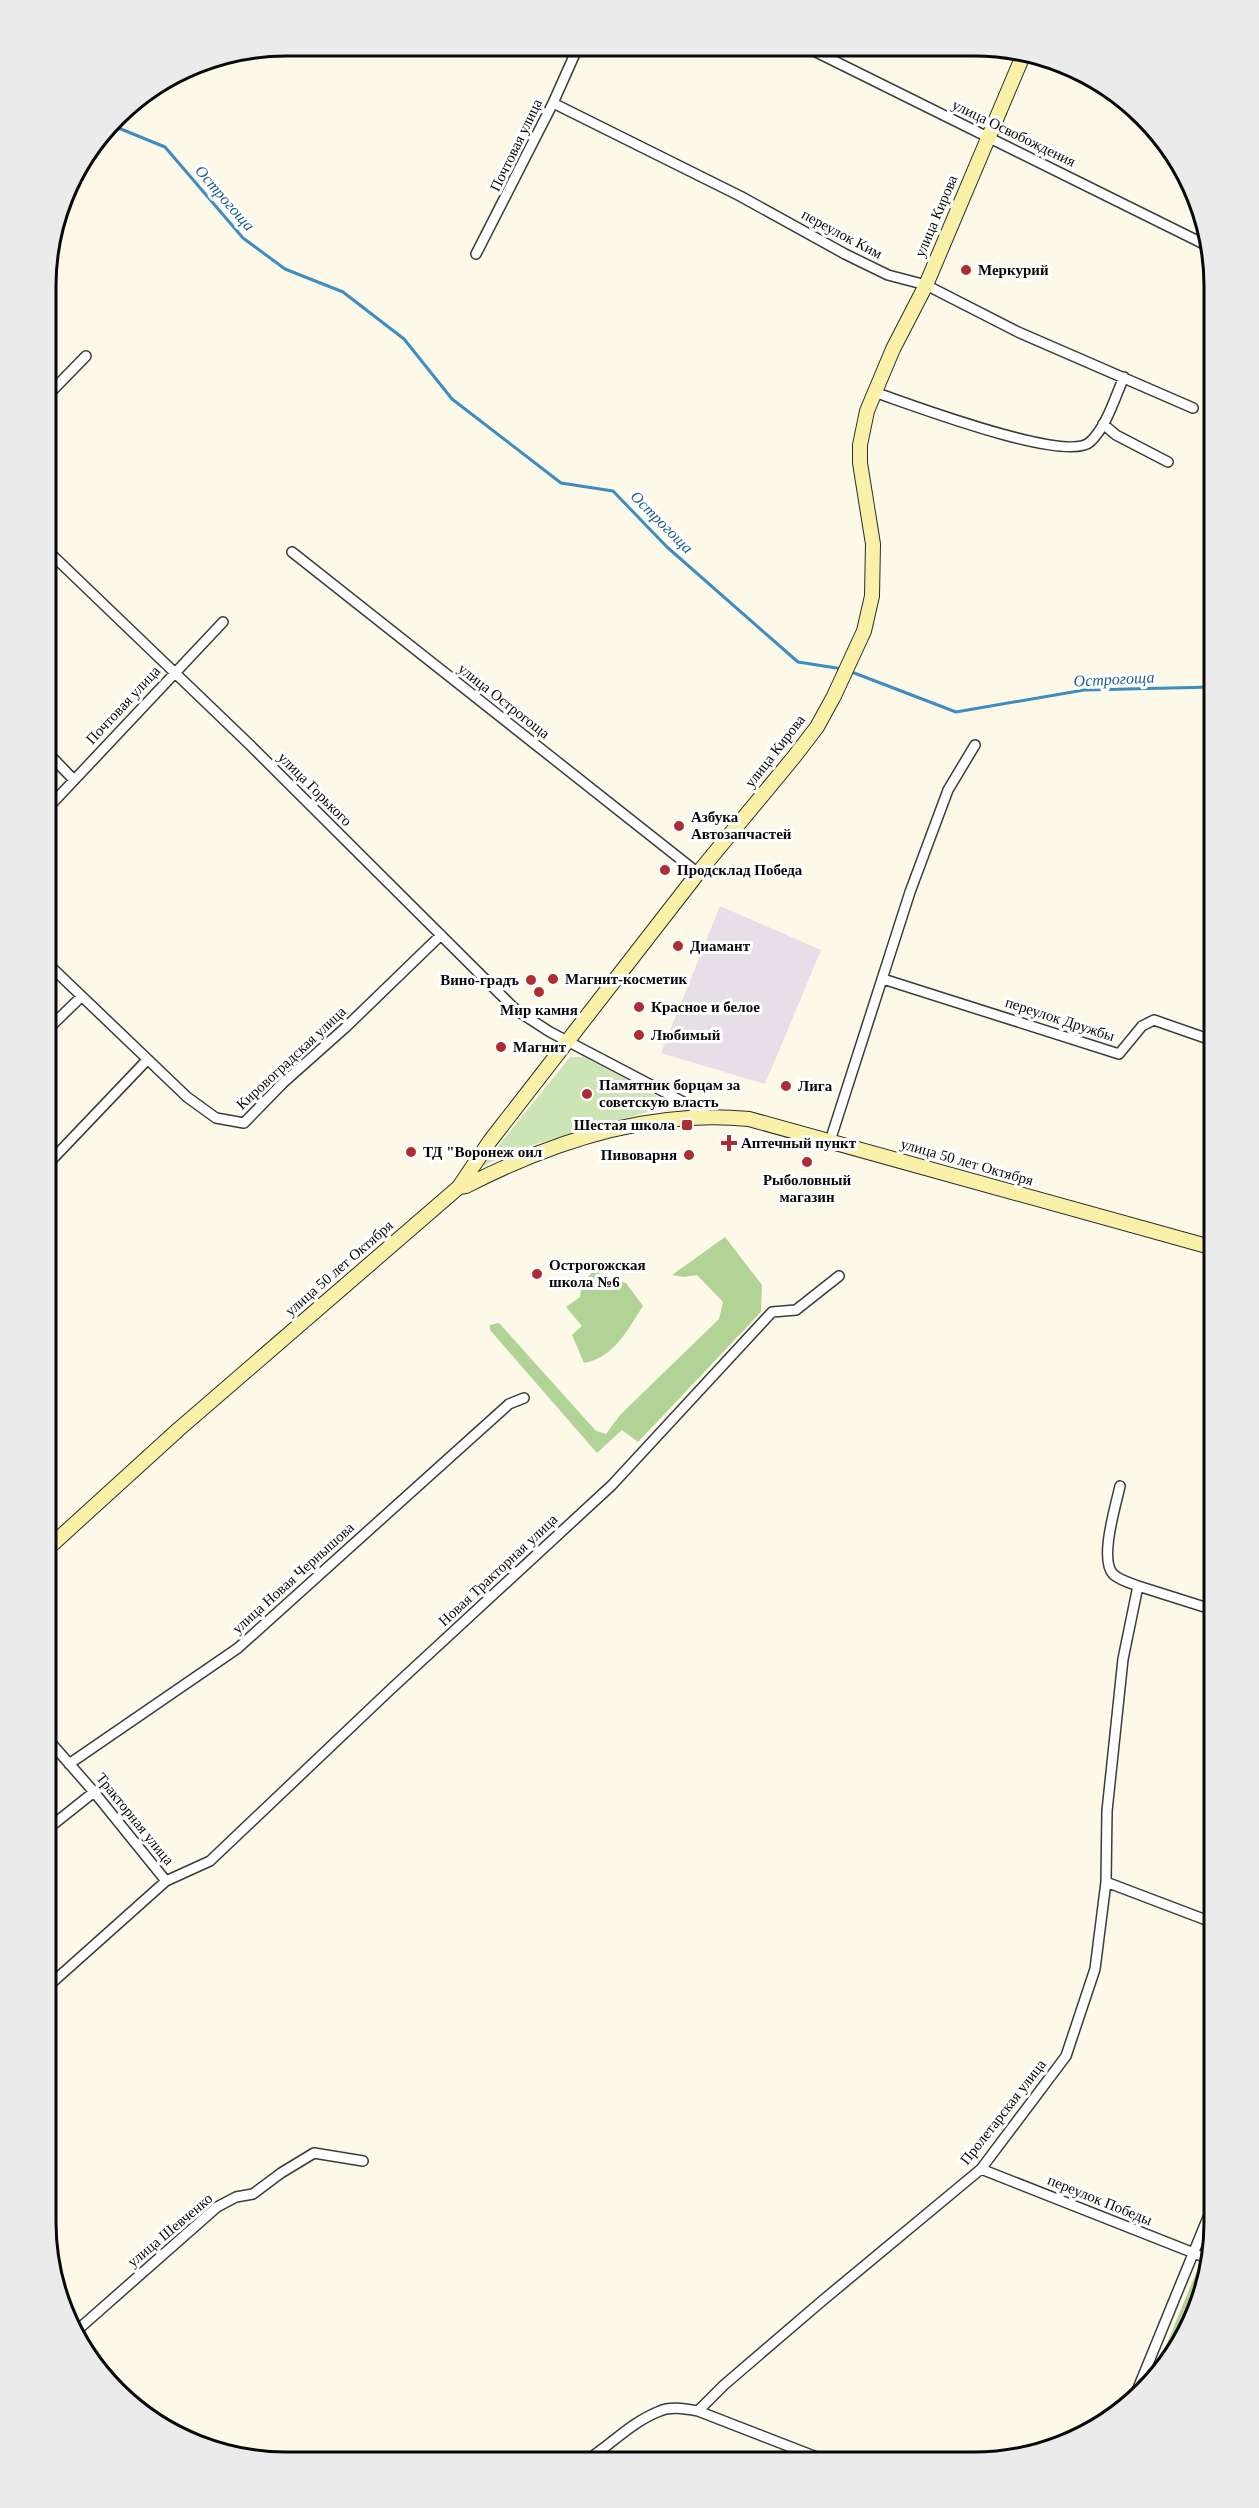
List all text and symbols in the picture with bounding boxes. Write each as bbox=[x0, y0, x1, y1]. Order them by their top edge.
street label: Почтовая улица bbox=[487, 96, 545, 194]
street label: улица Освобождения bbox=[950, 96, 1078, 170]
water label: Острогоща bbox=[191, 162, 258, 235]
street label: улица Кирова bbox=[912, 172, 961, 259]
street label: переулок Ким bbox=[799, 206, 885, 262]
place label: Меркурий bbox=[978, 262, 1049, 278]
marker: Меркурий bbox=[959, 263, 973, 277]
water label: Острогоща bbox=[627, 487, 697, 557]
street label: улица Острогоща bbox=[455, 660, 553, 742]
street label: Почтовая улица bbox=[83, 663, 163, 747]
water label: Острогоща bbox=[1073, 668, 1155, 691]
street label: улица Кирова bbox=[742, 711, 808, 790]
street label: улица Горького bbox=[275, 749, 355, 829]
place label: Азбука Автозапчастей bbox=[691, 809, 792, 842]
marker: Азбука Автозапчастей bbox=[672, 819, 686, 833]
place label: Продсклад Победа bbox=[677, 862, 803, 878]
marker: Продсклад Победа bbox=[658, 863, 672, 877]
place label: Диамант bbox=[690, 938, 751, 954]
marker: Диамант bbox=[671, 939, 685, 953]
place label: Магнит-косметик bbox=[565, 971, 688, 987]
place label: Вино-градъ bbox=[440, 972, 519, 988]
marker: Магнит-косметик bbox=[546, 972, 560, 986]
marker: Вино-градъ bbox=[524, 973, 538, 987]
marker: Мир камня bbox=[532, 985, 546, 999]
street label: переулок Дружбы bbox=[1003, 994, 1117, 1044]
place label: Красное и белое bbox=[651, 999, 760, 1015]
marker: Красное и белое bbox=[632, 1000, 646, 1014]
place label: Мир камня bbox=[500, 1002, 578, 1018]
street label: Кировоградская улица bbox=[233, 1003, 349, 1113]
place label: Любимый bbox=[651, 1027, 721, 1043]
marker: Любимый bbox=[632, 1028, 646, 1042]
place label: Магнит bbox=[513, 1039, 567, 1055]
marker: Магнит bbox=[494, 1040, 508, 1054]
place label: Памятник борцам за советскую власть bbox=[599, 1077, 741, 1110]
place label: Лига bbox=[798, 1078, 833, 1094]
marker: Лига bbox=[779, 1079, 793, 1093]
marker: Памятник борцам за советскую власть bbox=[580, 1087, 594, 1101]
place label: Шестая школа bbox=[574, 1117, 675, 1133]
marker: Шестая школа bbox=[680, 1118, 694, 1132]
place label: Аптечный пункт bbox=[741, 1135, 857, 1151]
street label: улица 50 лет Октября bbox=[899, 1135, 1035, 1189]
marker: Аптечный пункт bbox=[722, 1136, 736, 1150]
place label: ТД "Воронеж оил bbox=[423, 1144, 543, 1160]
marker: ТД "Воронеж оил bbox=[404, 1145, 418, 1159]
place label: Пивоварня bbox=[601, 1147, 677, 1163]
marker: Пивоварня bbox=[682, 1148, 696, 1162]
marker: Рыболовный магазин bbox=[800, 1155, 814, 1169]
place label: Рыболовный магазин bbox=[763, 1172, 851, 1205]
street label: улица 50 лет Октября bbox=[282, 1217, 396, 1319]
place label: Острогожская школа №6 bbox=[549, 1257, 646, 1290]
marker: Острогожская школа №6 bbox=[530, 1267, 544, 1281]
street label: Новая Тракторная улица bbox=[435, 1511, 561, 1629]
street label: улица Новая Чернышова bbox=[229, 1519, 357, 1637]
street label: Тракторная улица bbox=[93, 1770, 177, 1868]
street label: Пролетарская улица bbox=[957, 2056, 1049, 2168]
street label: переулок Победы bbox=[1045, 2172, 1155, 2228]
street label: улица Шевченко bbox=[125, 2190, 215, 2270]

